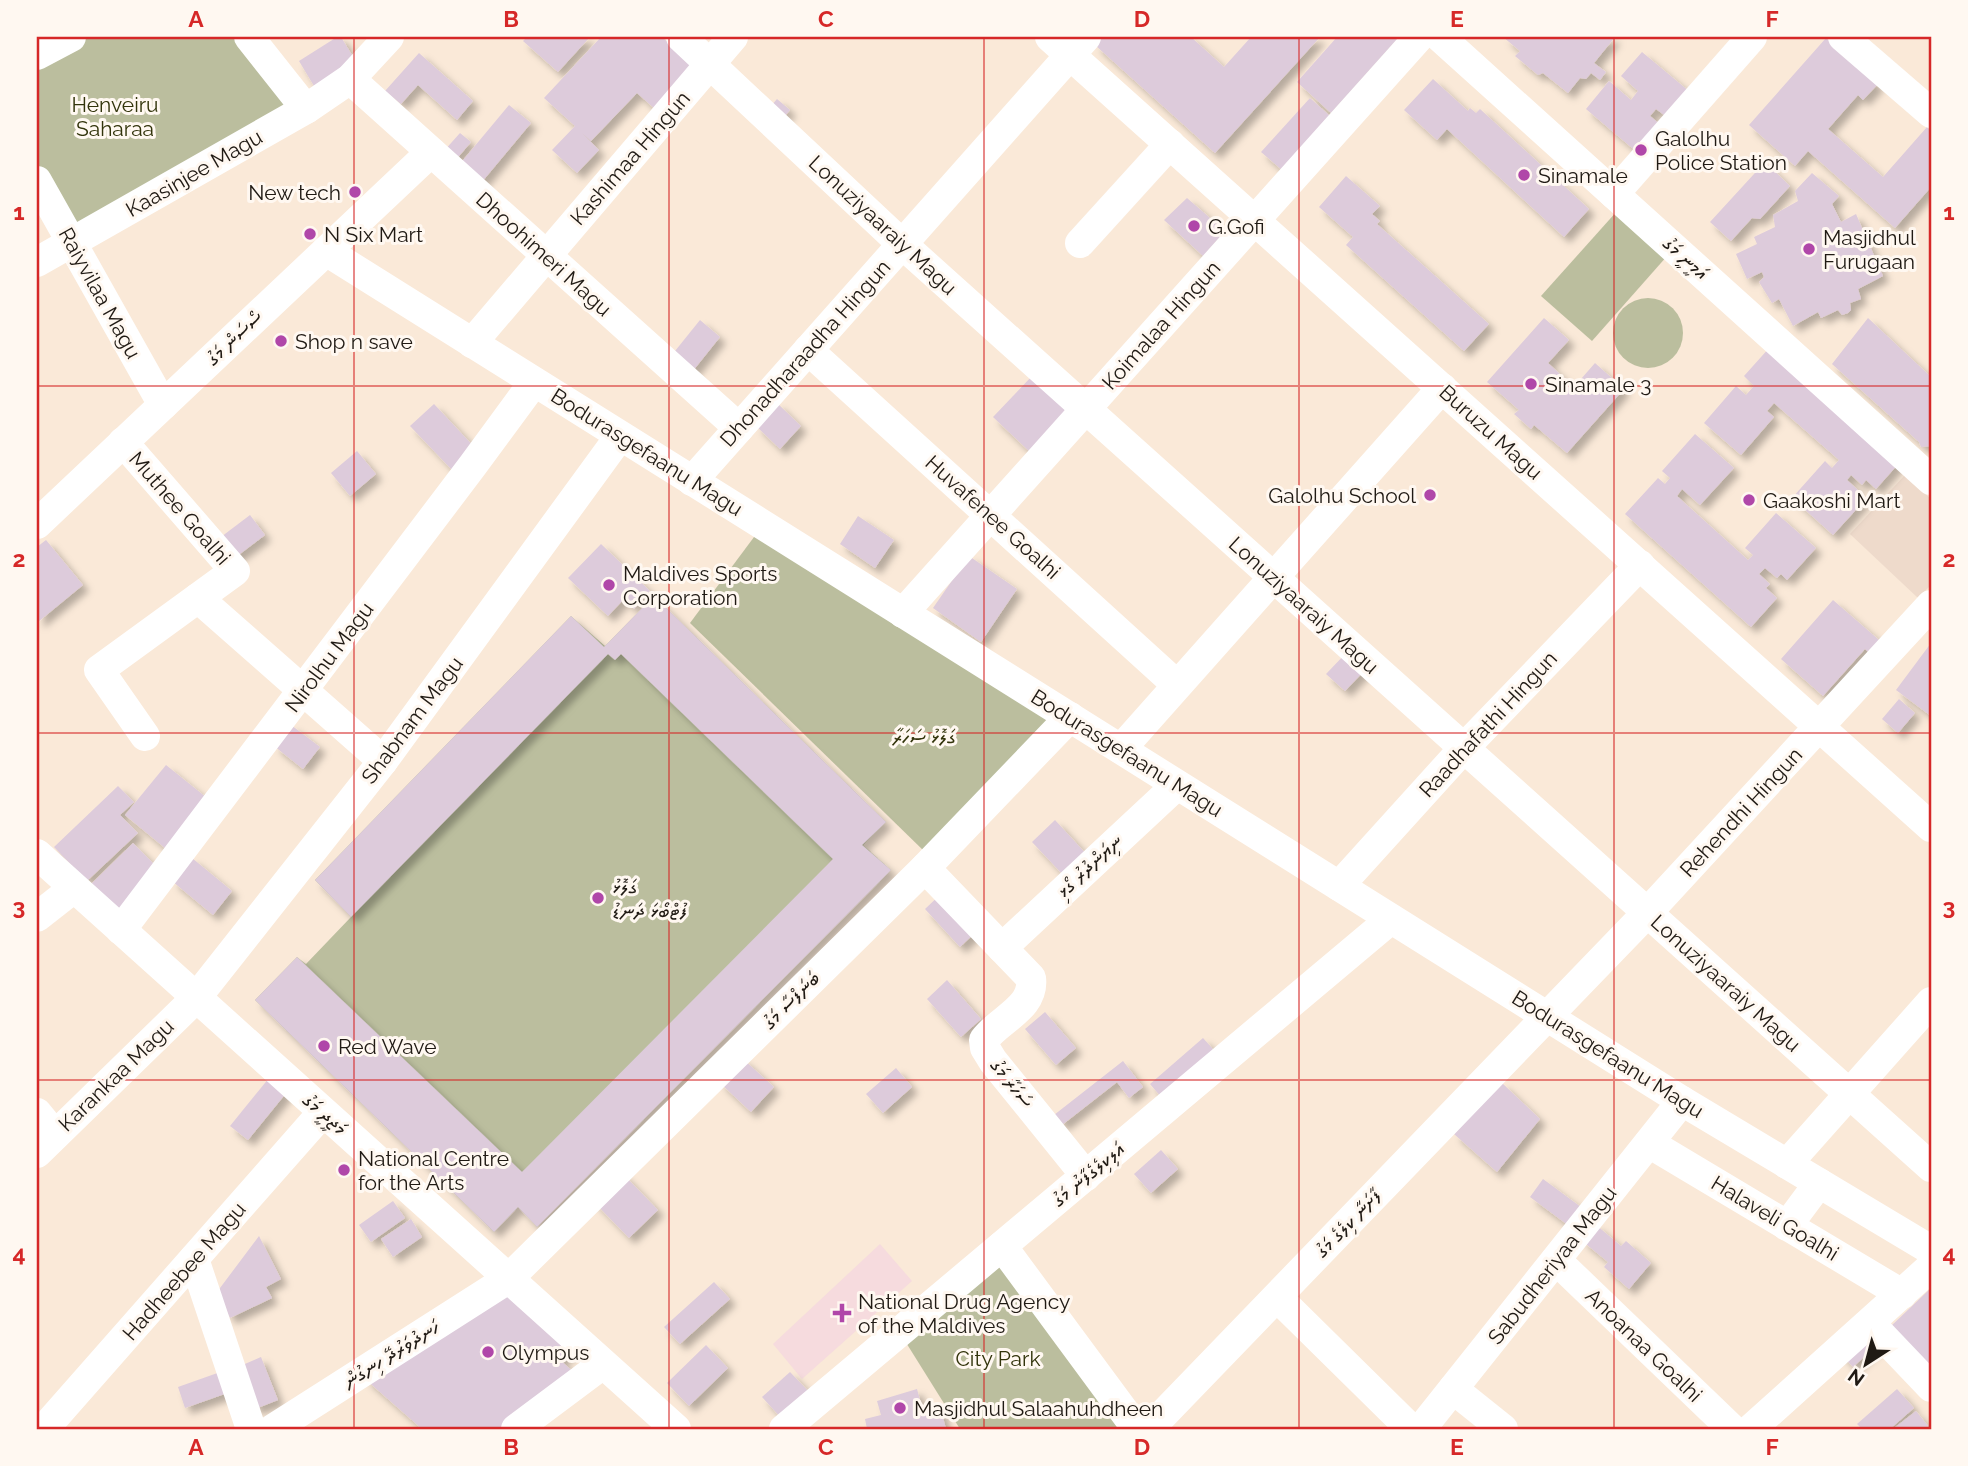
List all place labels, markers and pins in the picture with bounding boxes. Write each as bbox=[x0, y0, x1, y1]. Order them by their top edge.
place label: Galolhu Police Station bbox=[1655, 126, 1787, 175]
marker: Galolhu Police Station bbox=[1633, 142, 1649, 158]
place label: Sinamale bbox=[1538, 163, 1628, 188]
marker: Sinamale bbox=[1516, 167, 1532, 183]
place label: New tech bbox=[248, 180, 341, 205]
marker: New tech bbox=[347, 184, 363, 200]
place label: G.Gofi bbox=[1208, 214, 1265, 239]
marker: G.Gofi bbox=[1186, 218, 1202, 234]
place label: N Six Mart bbox=[324, 222, 423, 247]
place label: Masjidhul Furugaan bbox=[1823, 225, 1916, 274]
marker: N Six Mart bbox=[302, 226, 318, 242]
marker: Masjidhul Furugaan bbox=[1801, 241, 1817, 257]
place label: Shop n save bbox=[295, 329, 413, 354]
marker: Shop n save bbox=[273, 333, 289, 349]
place label: Sinamale 3 bbox=[1545, 372, 1651, 397]
marker: Sinamale 3 bbox=[1523, 376, 1539, 392]
place label: Galolhu School bbox=[1268, 483, 1416, 508]
marker: Galolhu School bbox=[1422, 487, 1438, 503]
place label: Gaakoshi Mart bbox=[1763, 488, 1900, 513]
marker: Gaakoshi Mart bbox=[1741, 492, 1757, 508]
place label: Maldives Sports Corporation bbox=[623, 561, 778, 610]
marker: Maldives Sports Corporation bbox=[601, 577, 617, 593]
place label: ގަލޮޅު ފުޓްބޯޅަ ދަނޑު bbox=[612, 874, 688, 923]
marker: ގަލޮޅު ފުޓްބޯޅަ ދަނޑު bbox=[590, 890, 606, 906]
place label: Red Wave bbox=[338, 1034, 437, 1059]
marker: Red Wave bbox=[316, 1038, 332, 1054]
place label: National Centre for the Arts bbox=[358, 1146, 509, 1195]
marker: National Centre for the Arts bbox=[336, 1162, 352, 1178]
place label: National Drug Agency of the Maldives bbox=[858, 1289, 1070, 1338]
marker: National Drug Agency of the Maldives bbox=[832, 1303, 852, 1323]
place label: Olympus bbox=[502, 1340, 589, 1365]
marker: Olympus bbox=[480, 1344, 496, 1360]
place label: Masjidhul Salaahuhdheen bbox=[914, 1396, 1163, 1421]
marker: Masjidhul Salaahuhdheen bbox=[892, 1400, 908, 1416]

